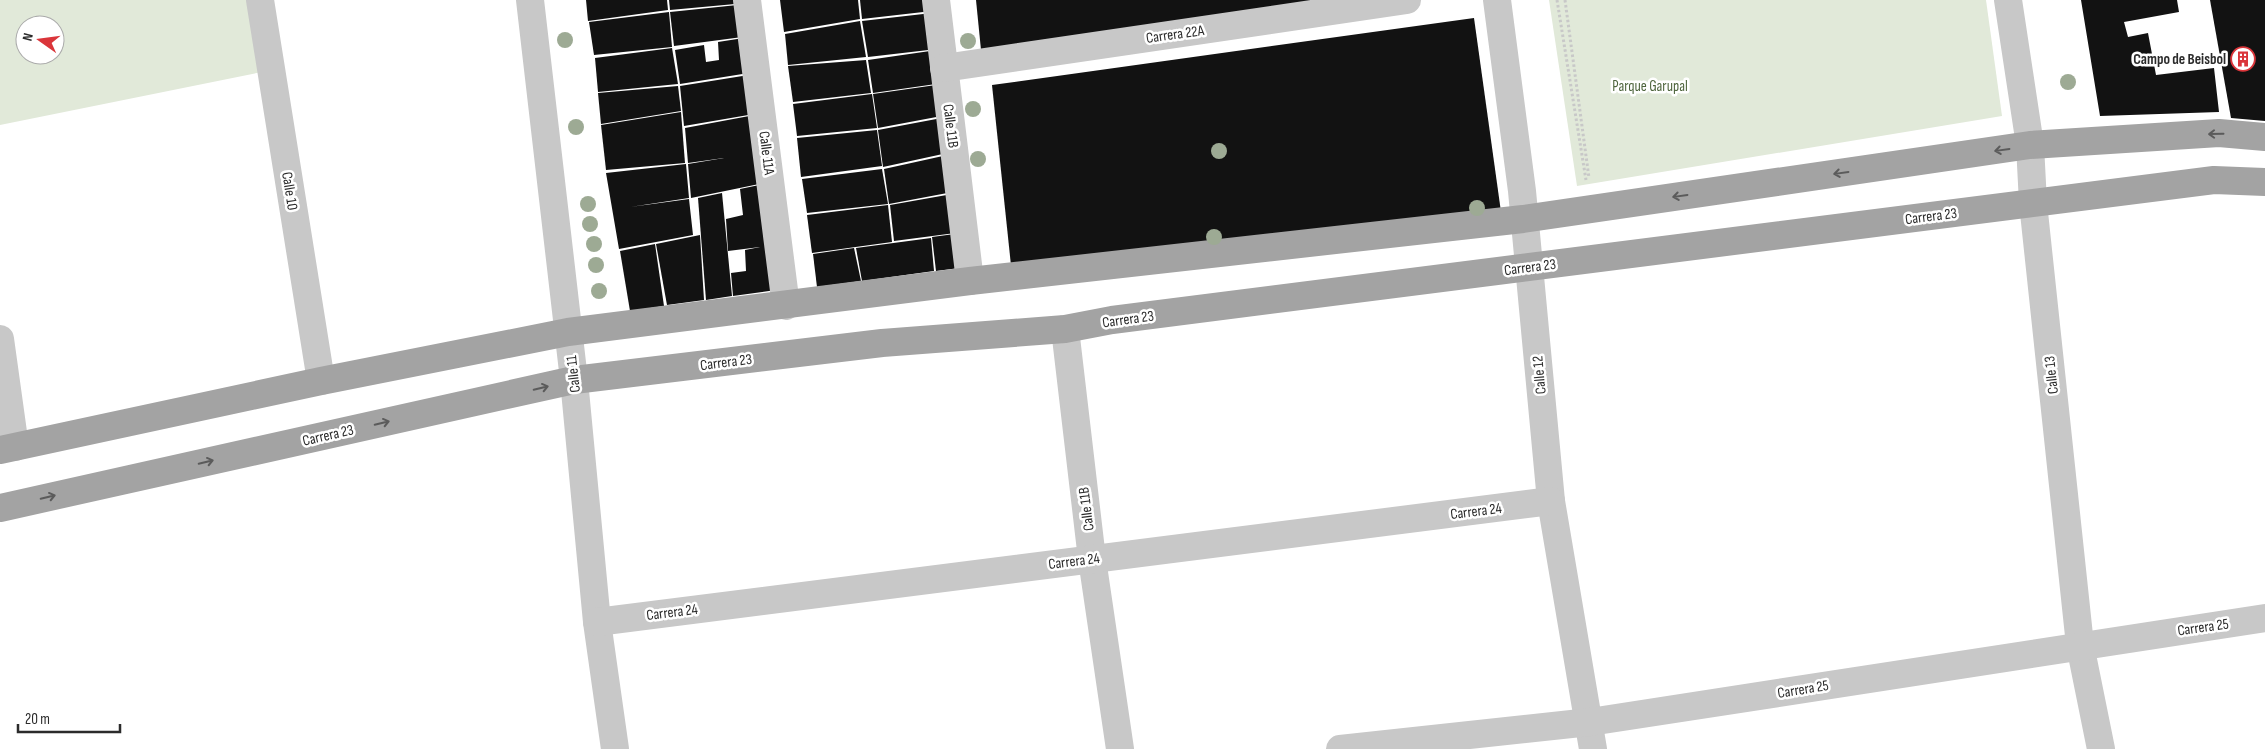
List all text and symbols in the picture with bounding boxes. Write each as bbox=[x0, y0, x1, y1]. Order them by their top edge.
north arrow bbox=[15, 15, 65, 65]
street label: Carrera 22A bbox=[1145, 21, 1206, 48]
text: N bbox=[19, 31, 37, 43]
building icon: Campo de Beisbol bbox=[2230, 46, 2256, 72]
place label: Campo de Beisbol bbox=[2133, 50, 2226, 69]
park label: Parque Garupal bbox=[1612, 77, 1688, 96]
street label: Calle 11B bbox=[938, 103, 963, 149]
one-way arrow bbox=[2209, 129, 2225, 139]
street label: Calle 11A bbox=[754, 130, 779, 177]
one-way arrow bbox=[1994, 145, 2010, 155]
one-way arrow bbox=[1834, 168, 1850, 178]
street label: Calle 10 bbox=[277, 170, 302, 212]
one-way arrow bbox=[1673, 192, 1689, 202]
street label: Carrera 23 bbox=[1904, 204, 1958, 229]
street label: Carrera 23 bbox=[1503, 255, 1557, 280]
street label: Carrera 23 bbox=[1101, 306, 1155, 333]
street label: Carrera 23 bbox=[699, 350, 753, 375]
street label: Calle 11 bbox=[562, 354, 585, 393]
street label: Calle 12 bbox=[1528, 355, 1551, 395]
street label: Calle 13 bbox=[2040, 355, 2063, 395]
one-way arrow bbox=[532, 383, 548, 392]
one-way arrow bbox=[373, 418, 389, 427]
street label: Carrera 23 bbox=[301, 420, 356, 451]
one-way arrow bbox=[198, 457, 214, 466]
street label: Calle 11B bbox=[1074, 486, 1099, 532]
one-way arrow bbox=[39, 492, 55, 502]
street label: Carrera 24 bbox=[1449, 499, 1503, 524]
street label: Carrera 24 bbox=[1047, 549, 1101, 574]
street label: Carrera 24 bbox=[645, 600, 699, 625]
street label: Carrera 25 bbox=[2176, 614, 2230, 640]
street label: Carrera 25 bbox=[1776, 676, 1830, 703]
scale bar bbox=[18, 702, 120, 734]
text: 20 m bbox=[25, 710, 50, 729]

